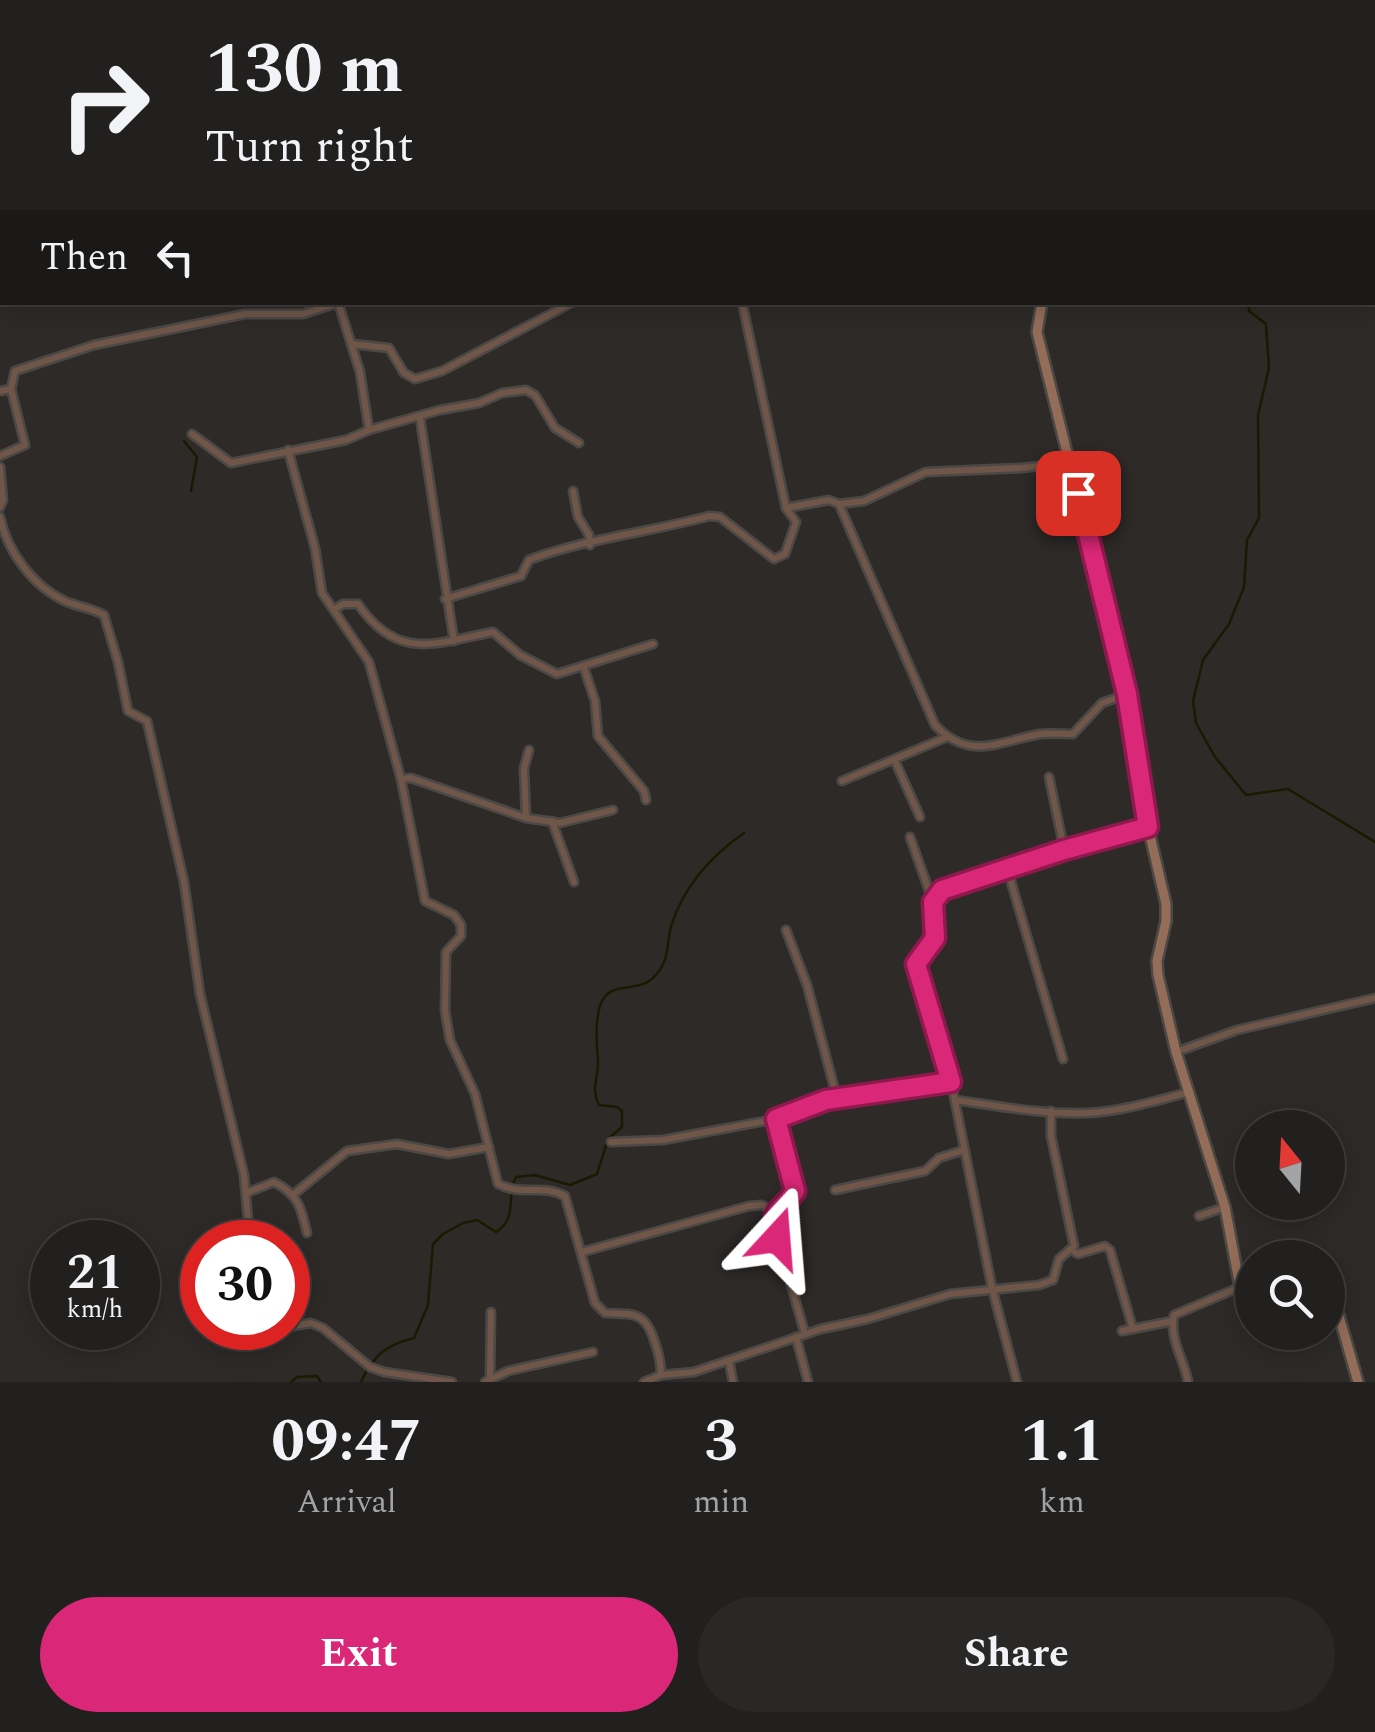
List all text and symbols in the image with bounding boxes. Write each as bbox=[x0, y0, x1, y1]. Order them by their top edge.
text: 130 m bbox=[205, 17, 403, 123]
icon: right bbox=[40, 40, 170, 170]
text: Turn right bbox=[205, 113, 414, 182]
text: Then bbox=[40, 229, 128, 287]
icon: left bbox=[148, 230, 203, 285]
pin bbox=[1036, 451, 1121, 536]
icon: arrive bbox=[1051, 466, 1106, 521]
north arrow bbox=[1235, 1110, 1345, 1220]
map controls bbox=[1235, 1110, 1345, 1350]
position arrow bbox=[725, 1186, 829, 1290]
speed limit sign: 30 bbox=[180, 1220, 310, 1350]
text: 21 bbox=[67, 1235, 123, 1311]
button: search bbox=[1235, 1240, 1345, 1350]
text: km/h bbox=[67, 1291, 123, 1329]
text: 09:47 bbox=[271, 1396, 422, 1488]
text: 3 bbox=[704, 1396, 738, 1488]
text: 1.1 bbox=[1020, 1396, 1104, 1488]
text: Arrival bbox=[297, 1478, 396, 1527]
text: min bbox=[693, 1478, 749, 1527]
text: km bbox=[1039, 1478, 1085, 1527]
button: Exit bbox=[40, 1597, 678, 1712]
button: Share bbox=[698, 1597, 1335, 1712]

